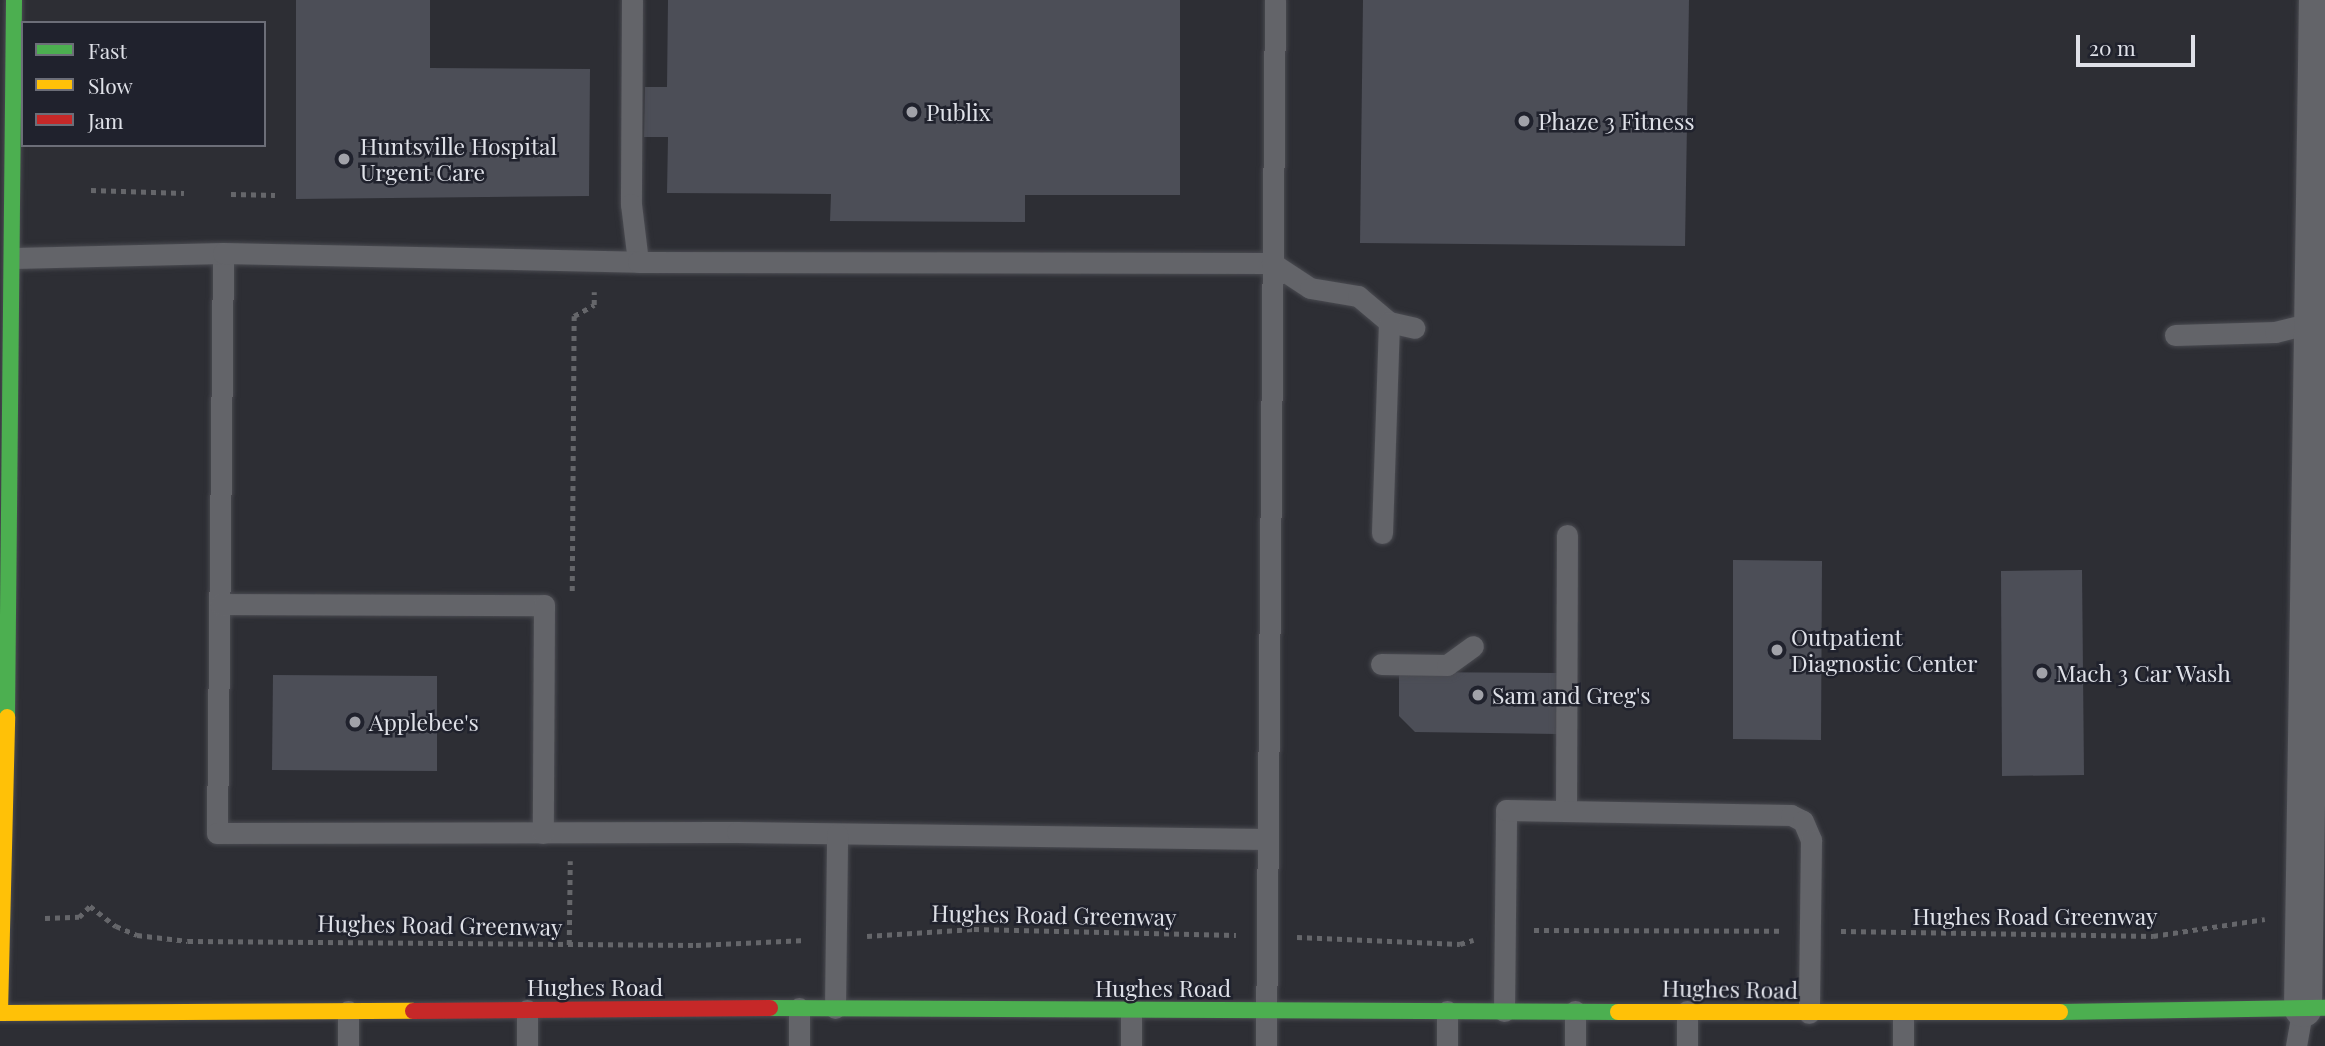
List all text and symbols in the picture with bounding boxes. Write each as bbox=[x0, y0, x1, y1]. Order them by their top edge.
legend bbox=[21, 21, 266, 147]
scale bar bbox=[2080, 21, 2199, 65]
text: 20 m bbox=[2089, 33, 2136, 61]
text: Fast bbox=[88, 36, 127, 64]
text: Slow bbox=[88, 71, 133, 99]
place label: Publix bbox=[926, 98, 991, 126]
marker: Publix bbox=[904, 104, 920, 120]
text: Jam bbox=[88, 106, 124, 134]
place label: Phaze 3 Fitness bbox=[1538, 107, 1695, 135]
marker: Phaze 3 Fitness bbox=[1516, 113, 1532, 129]
place label: Huntsville Hospital Urgent Care bbox=[360, 132, 557, 186]
marker: Huntsville Hospital Urgent Care bbox=[334, 149, 354, 169]
place label: Outpatient Diagnostic Center bbox=[1791, 623, 1978, 677]
marker: Outpatient Diagnostic Center bbox=[1769, 642, 1785, 658]
place label: Mach 3 Car Wash bbox=[2056, 659, 2232, 687]
marker: Mach 3 Car Wash bbox=[2034, 665, 2050, 681]
place label: Sam and Greg's bbox=[1492, 681, 1651, 709]
marker: Sam and Greg's bbox=[1470, 687, 1486, 703]
place label: Applebee's bbox=[369, 708, 479, 736]
marker: Applebee's bbox=[347, 714, 363, 730]
street label: Hughes Road Greenway bbox=[931, 899, 1177, 931]
street label: Hughes Road Greenway bbox=[1912, 902, 2158, 930]
street label: Hughes Road Greenway bbox=[317, 909, 563, 941]
street label: Hughes Road bbox=[527, 973, 663, 1001]
street label: Hughes Road bbox=[1095, 974, 1231, 1002]
street label: Hughes Road bbox=[1662, 974, 1798, 1004]

